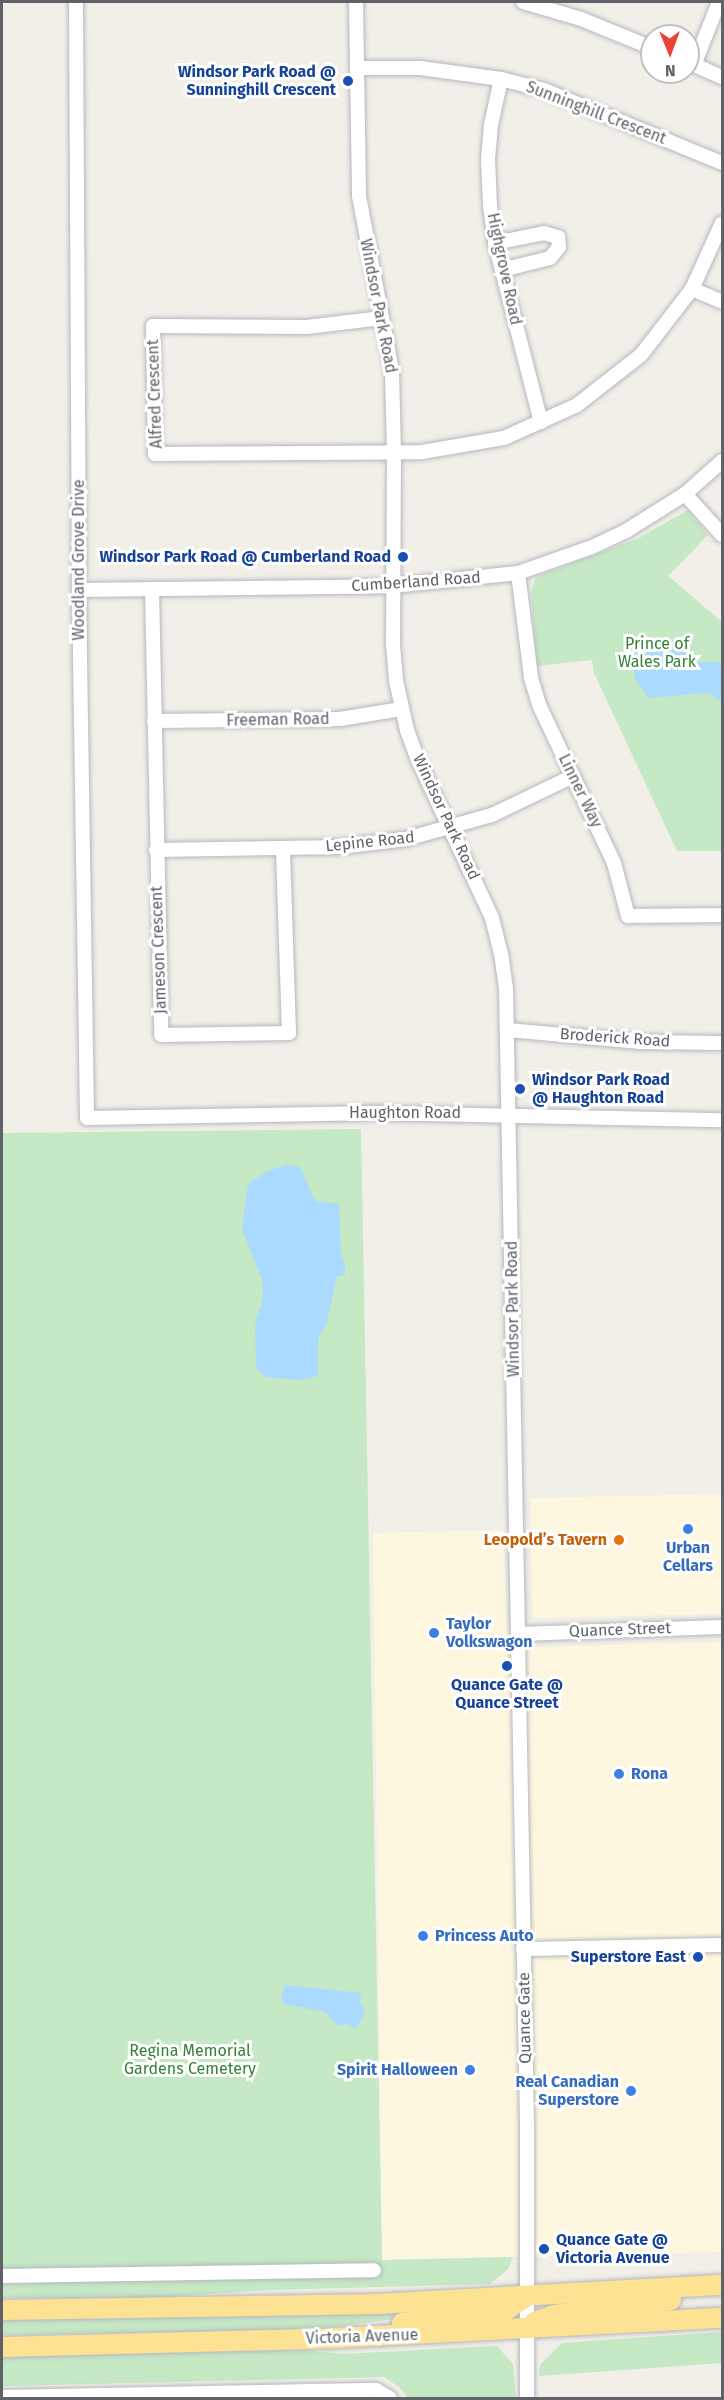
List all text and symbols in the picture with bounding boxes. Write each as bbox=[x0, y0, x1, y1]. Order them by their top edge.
north arrow bbox=[640, 24, 700, 84]
text: N bbox=[665, 61, 676, 80]
place label: Windsor Park Road @ Sunninghill Crescent bbox=[178, 62, 336, 100]
marker: Windsor Park Road @ Sunninghill Crescent bbox=[341, 74, 355, 88]
street label: Sunninghill Crescent bbox=[523, 77, 669, 149]
street label: Highgrove Road bbox=[483, 211, 525, 327]
street label: Windsor Park Road bbox=[356, 237, 400, 375]
street label: Alfred Crescent bbox=[143, 339, 167, 449]
street label: Woodland Grove Drive bbox=[69, 479, 89, 641]
place label: Windsor Park Road @ Cumberland Road bbox=[99, 547, 391, 567]
marker: Windsor Park Road @ Cumberland Road bbox=[396, 550, 410, 564]
street label: Cumberland Road bbox=[351, 568, 481, 596]
park label: Prince of Wales Park bbox=[618, 634, 696, 672]
street label: Freeman Road bbox=[226, 709, 330, 731]
street label: Windsor Park Road bbox=[408, 751, 484, 883]
street label: Linner Way bbox=[554, 751, 606, 831]
street label: Lepine Road bbox=[324, 828, 416, 856]
street label: Jameson Crescent bbox=[147, 886, 171, 1014]
street label: Broderick Road bbox=[559, 1025, 671, 1051]
place label: Windsor Park Road @ Haughton Road bbox=[532, 1070, 670, 1108]
marker: Windsor Park Road @ Haughton Road bbox=[513, 1082, 527, 1096]
street label: Haughton Road bbox=[349, 1103, 461, 1123]
street label: Windsor Park Road bbox=[502, 1241, 524, 1377]
marker: Urban Cellars bbox=[681, 1522, 695, 1536]
place label: Leopold’s Tavern bbox=[484, 1530, 607, 1550]
marker: Leopold’s Tavern bbox=[612, 1533, 626, 1547]
place label: Urban Cellars bbox=[663, 1538, 713, 1576]
place label: Taylor Volkswagon bbox=[446, 1614, 533, 1652]
street label: Quance Street bbox=[569, 1619, 671, 1641]
marker: Taylor Volkswagon bbox=[427, 1626, 441, 1640]
marker: Quance Gate @ Quance Street bbox=[500, 1659, 514, 1673]
place label: Quance Gate @ Quance Street bbox=[451, 1675, 563, 1713]
place label: Rona bbox=[631, 1764, 668, 1784]
marker: Rona bbox=[612, 1767, 626, 1781]
place label: Princess Auto bbox=[435, 1926, 534, 1946]
marker: Princess Auto bbox=[416, 1929, 430, 1943]
place label: Superstore East bbox=[571, 1947, 686, 1967]
marker: Superstore East bbox=[691, 1950, 705, 1964]
street label: Quance Gate bbox=[515, 1972, 535, 2064]
park label: Regina Memorial Gardens Cemetery bbox=[124, 2041, 256, 2079]
place label: Spirit Halloween bbox=[337, 2060, 458, 2080]
marker: Spirit Halloween bbox=[463, 2063, 477, 2077]
place label: Real Canadian Superstore bbox=[516, 2072, 619, 2110]
marker: Real Canadian Superstore bbox=[624, 2084, 638, 2098]
place label: Quance Gate @ Victoria Avenue bbox=[556, 2230, 670, 2268]
marker: Quance Gate @ Victoria Avenue bbox=[537, 2242, 551, 2256]
street label: Victoria Avenue bbox=[305, 2325, 419, 2349]

